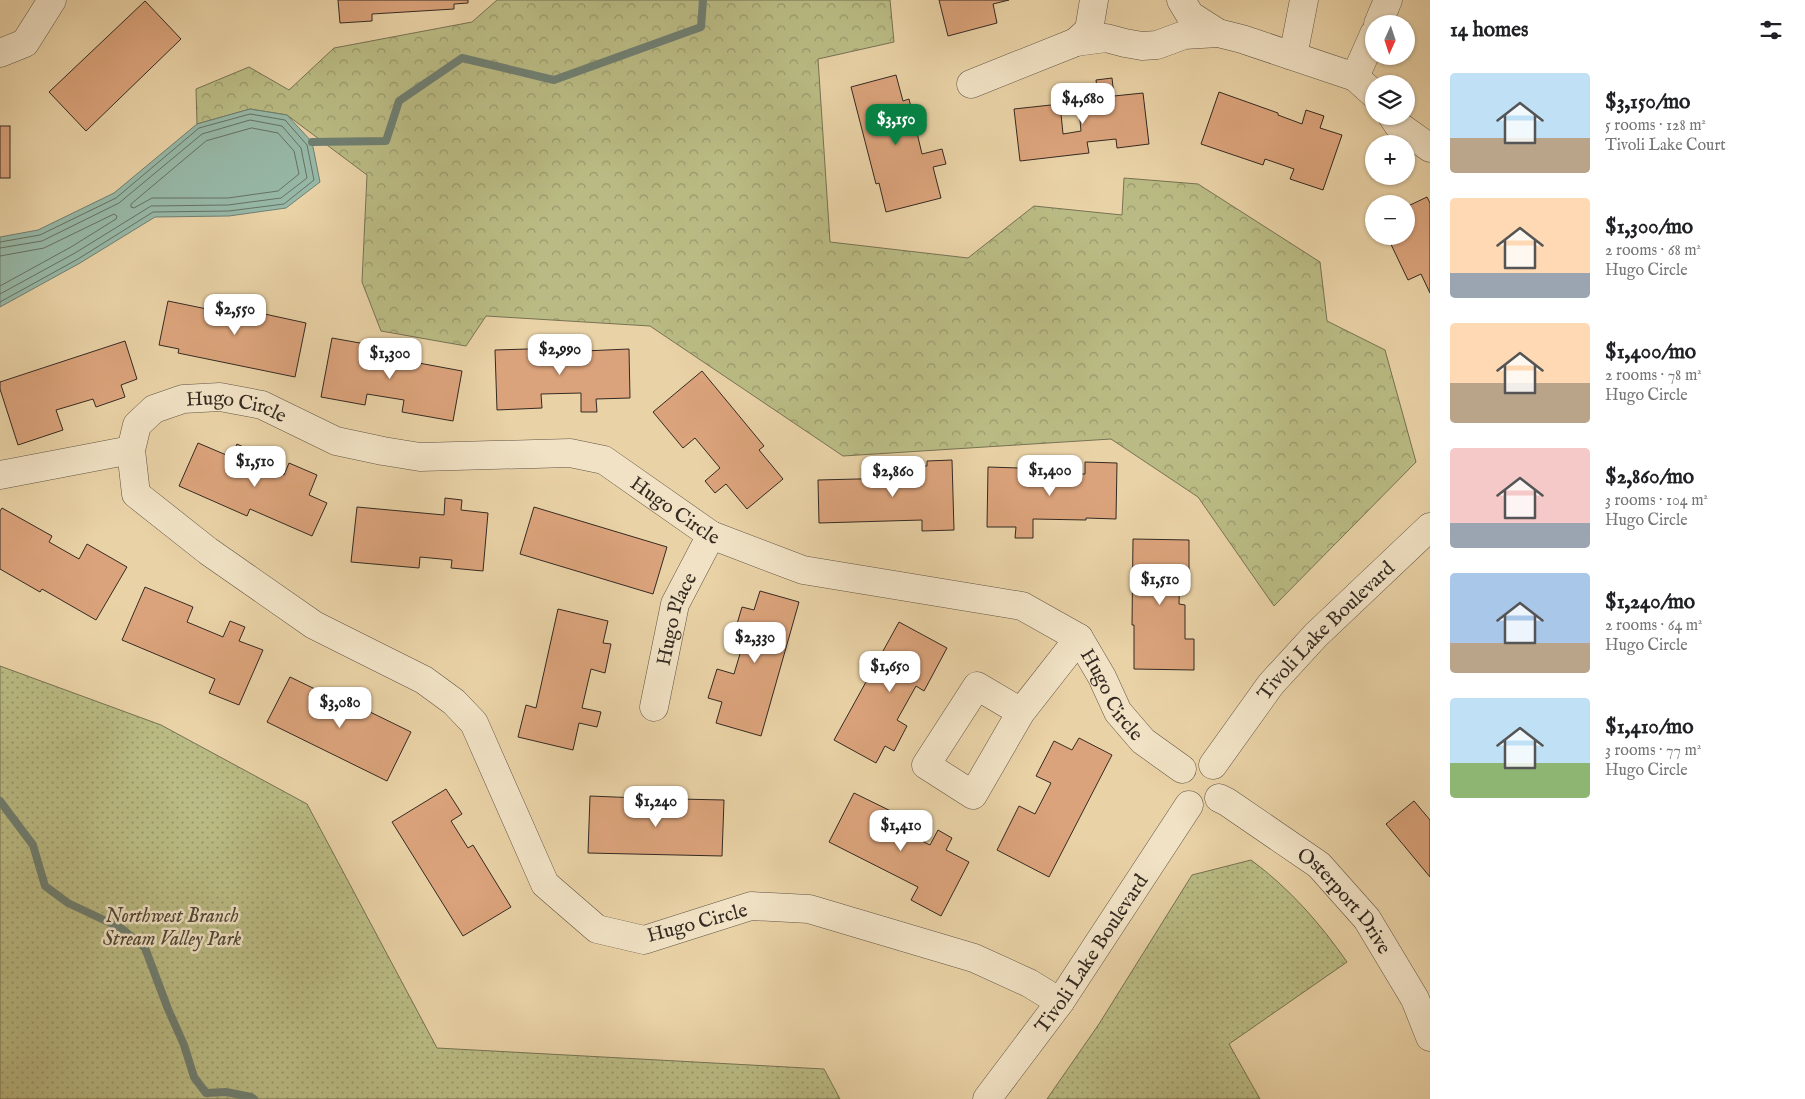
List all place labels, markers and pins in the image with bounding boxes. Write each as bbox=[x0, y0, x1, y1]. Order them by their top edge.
pin: $4,680 bbox=[1042, 82, 1124, 125]
pin: $3,150 bbox=[855, 104, 937, 146]
pin: $2,550 bbox=[194, 294, 276, 336]
pin: $2,990 bbox=[519, 334, 601, 376]
pin: $1,300 bbox=[349, 338, 431, 380]
pin: $1,510 bbox=[214, 446, 296, 488]
pin: $1,400 bbox=[1009, 454, 1091, 497]
pin: $2,860 bbox=[852, 456, 934, 498]
pin: $1,510 bbox=[1119, 564, 1201, 606]
pin: $2,330 bbox=[714, 622, 796, 664]
pin: $1,650 bbox=[849, 650, 931, 693]
pin: $3,080 bbox=[299, 686, 381, 729]
pin: $1,240 bbox=[615, 786, 697, 828]
pin: $1,410 bbox=[860, 810, 942, 852]

